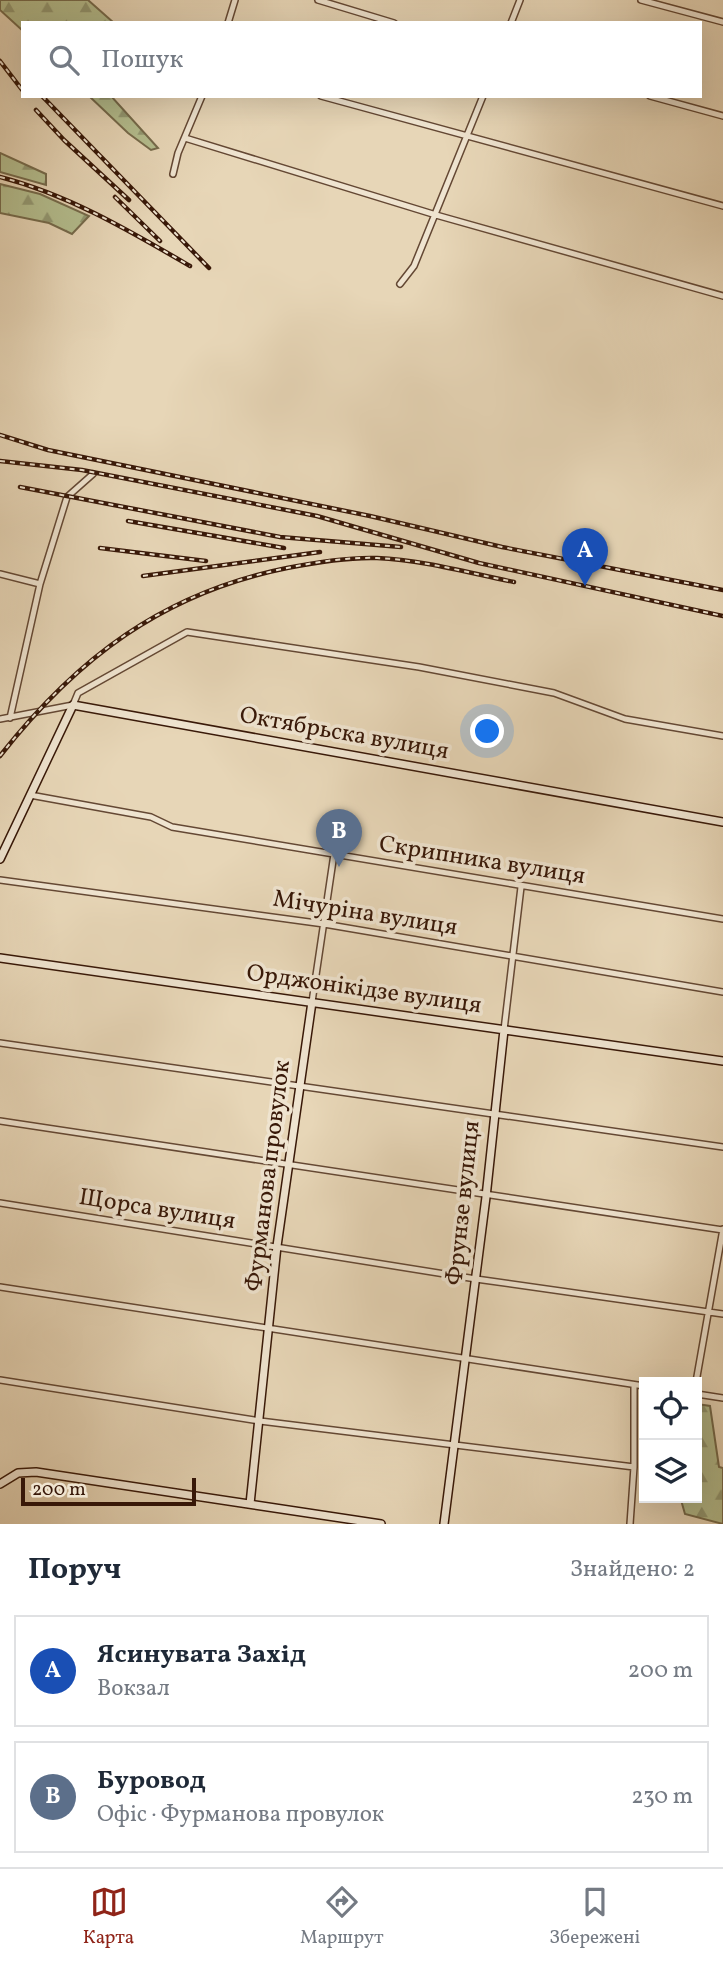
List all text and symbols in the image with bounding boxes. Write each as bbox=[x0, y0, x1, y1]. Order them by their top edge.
search box bbox=[21, 21, 702, 98]
icon: search bbox=[45, 41, 83, 79]
text: Пошук bbox=[101, 42, 183, 78]
pin: A bbox=[562, 528, 608, 586]
street label: Октябрьска вулиця bbox=[237, 699, 451, 769]
your location bbox=[470, 714, 504, 748]
pin: B bbox=[316, 809, 362, 867]
street label: Скрипника вулиця bbox=[377, 828, 587, 894]
street label: Мічуріна вулиця bbox=[270, 883, 460, 945]
street label: Орджонікідзе вулиця bbox=[244, 957, 484, 1023]
street label: Фурманова провулок bbox=[238, 1058, 300, 1294]
street label: Фрунзе вулиця bbox=[438, 1119, 490, 1287]
street label: Щорса вулиця bbox=[76, 1181, 238, 1239]
map controls bbox=[639, 1377, 702, 1503]
button: locate bbox=[639, 1377, 702, 1440]
button: layers bbox=[639, 1440, 702, 1503]
scale bar bbox=[21, 1475, 196, 1507]
text: 200 m bbox=[32, 1477, 86, 1503]
text: Поруч bbox=[28, 1549, 121, 1591]
text: Знайдено: 2 bbox=[570, 1554, 695, 1586]
text: Ясинувата Захід bbox=[97, 1637, 306, 1673]
text: A bbox=[45, 1655, 61, 1687]
text: 200 m bbox=[628, 1655, 693, 1687]
text: Вокзал bbox=[97, 1673, 170, 1705]
text: Буровод bbox=[97, 1763, 206, 1799]
text: B bbox=[45, 1781, 61, 1813]
text: 230 m bbox=[631, 1781, 693, 1813]
text: Офіс · Фурманова провулок bbox=[97, 1799, 384, 1831]
tab: Карта bbox=[83, 1883, 134, 1951]
tab: Маршрут bbox=[300, 1883, 384, 1951]
tab: Збережені bbox=[549, 1883, 640, 1951]

